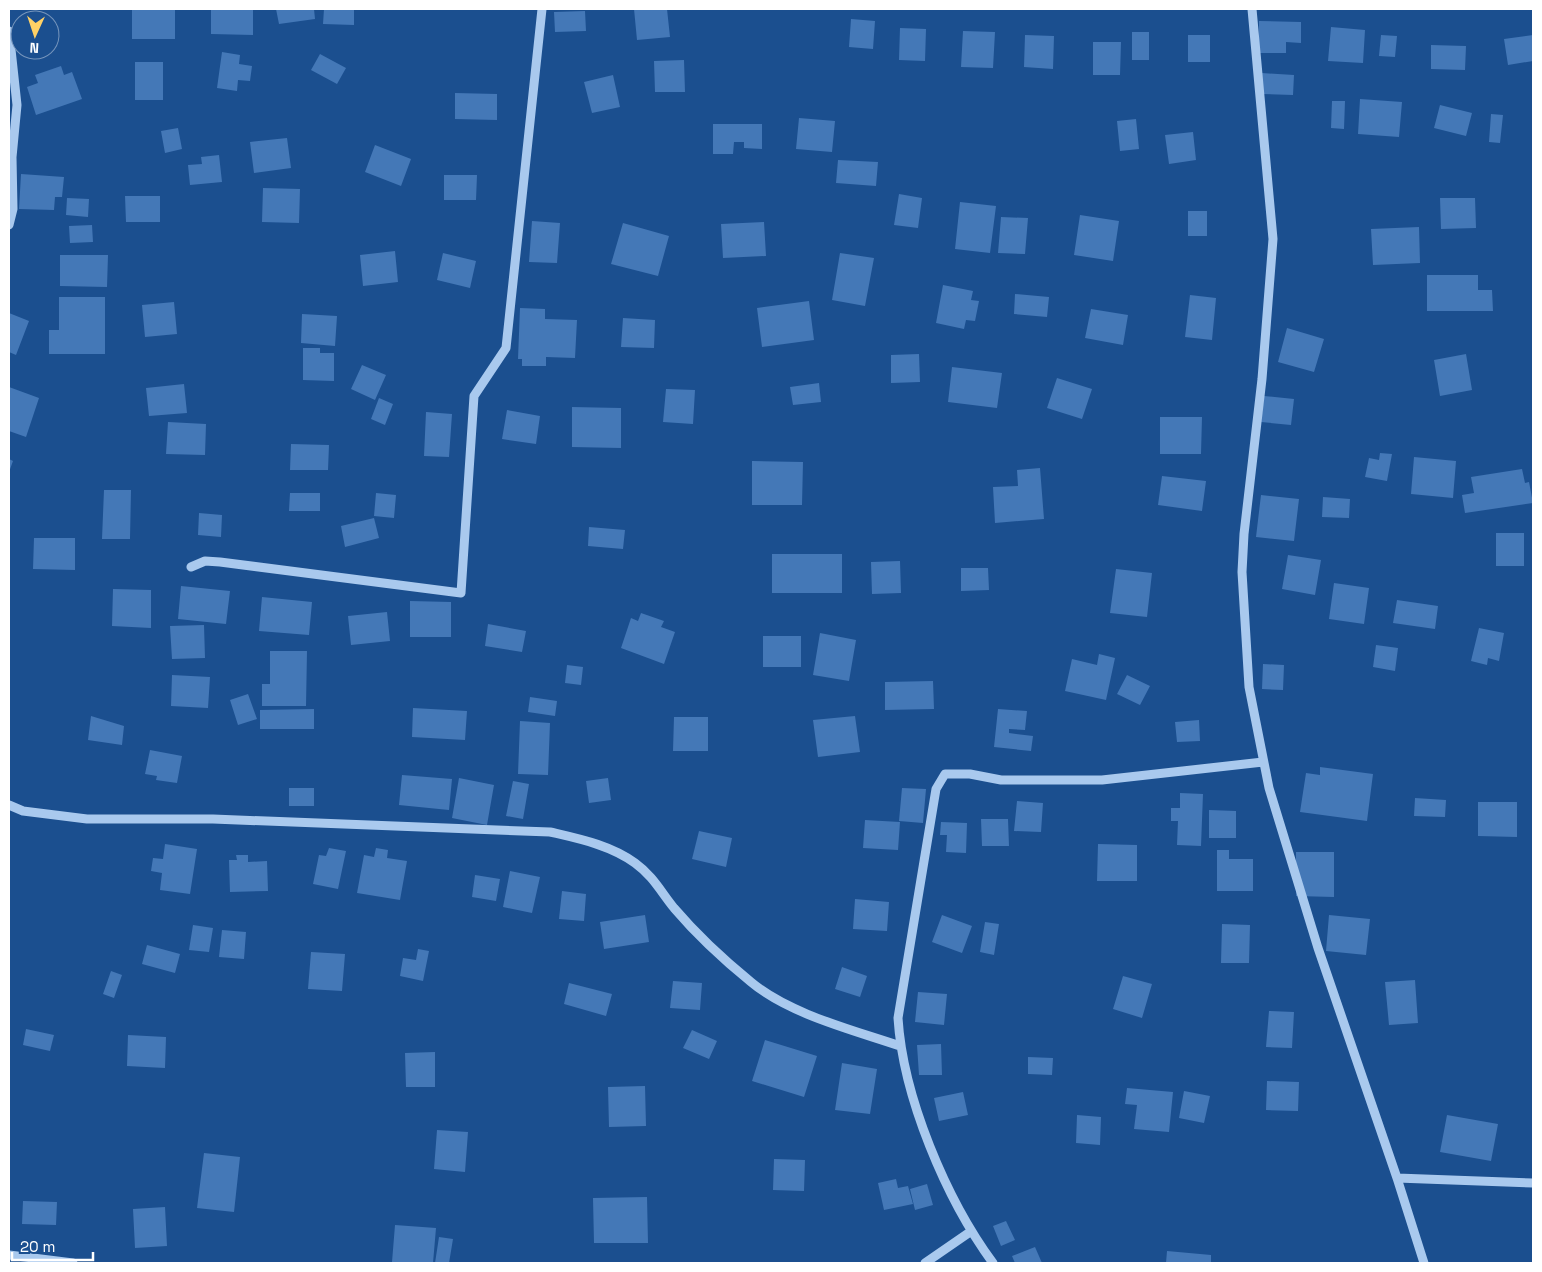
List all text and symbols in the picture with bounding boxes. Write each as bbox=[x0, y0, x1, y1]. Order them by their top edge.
north arrow bbox=[10, 10, 60, 60]
text: N bbox=[29, 39, 39, 57]
scale bar bbox=[12, 1230, 94, 1262]
text: 20 m bbox=[20, 1237, 55, 1256]

